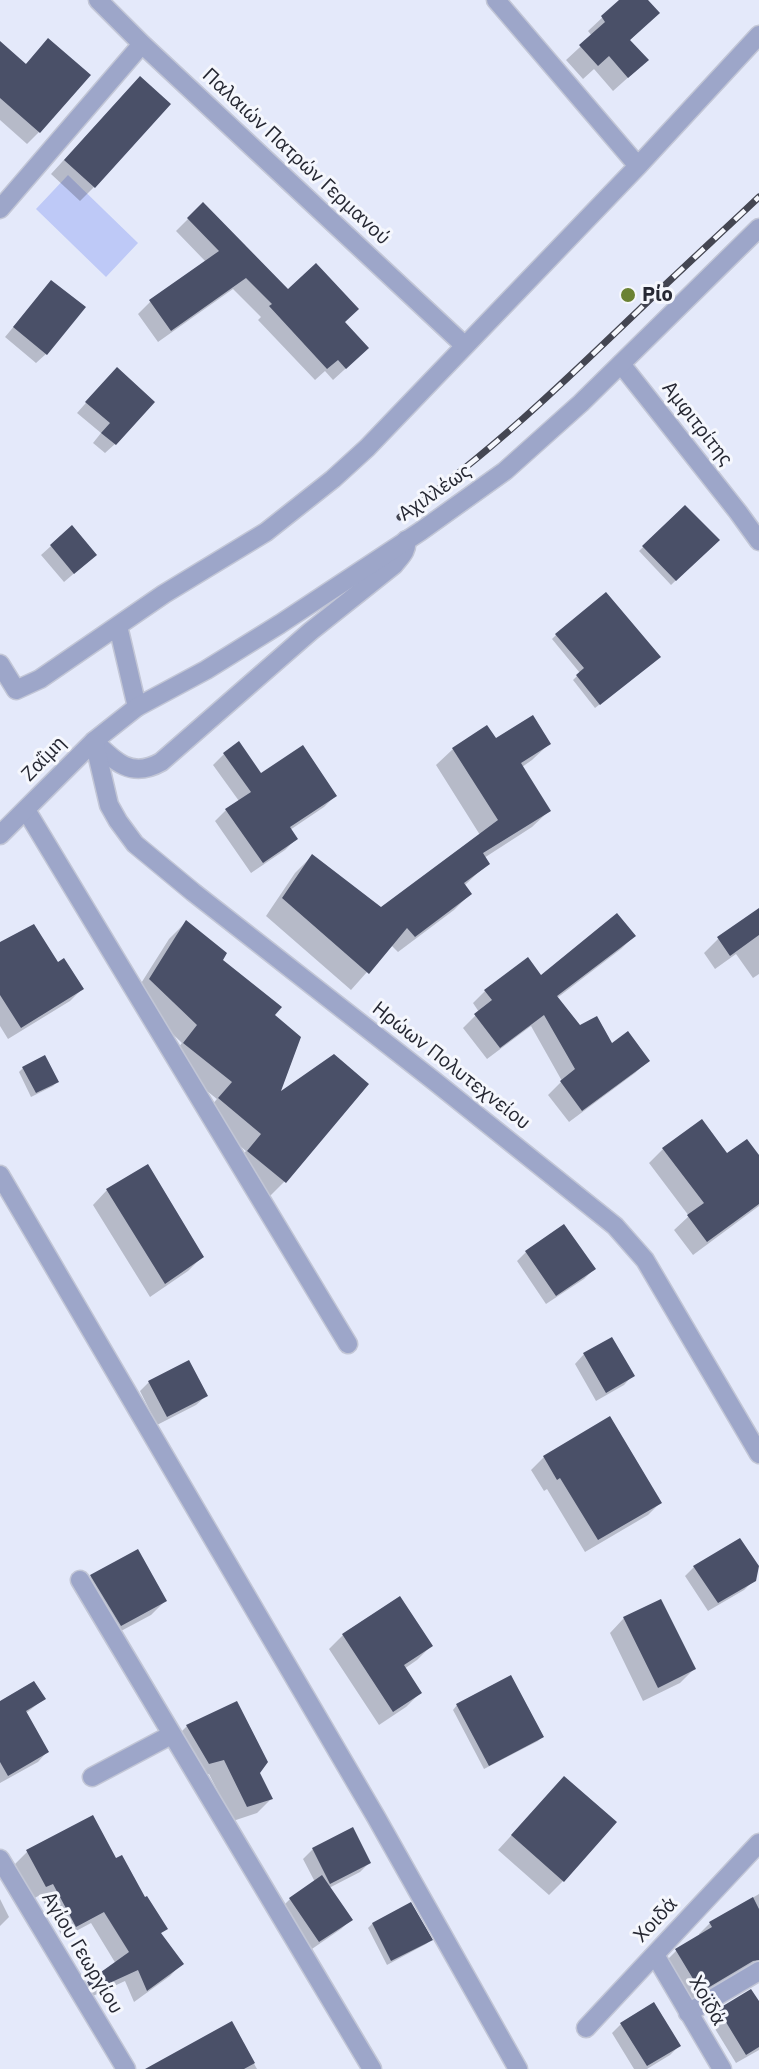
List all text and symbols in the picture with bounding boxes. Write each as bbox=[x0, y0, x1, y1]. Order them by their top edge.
street label: Παλαιών Πατρών Γερμανού bbox=[197, 64, 395, 250]
place label: Ρίο bbox=[642, 283, 673, 307]
marker: Ρίο bbox=[619, 286, 637, 304]
street label: Αμφιτρίτης bbox=[657, 377, 737, 471]
street label: Αχιλλέως bbox=[394, 459, 476, 527]
street label: Ζαΐμη bbox=[17, 732, 71, 786]
street label: Ηρώων Πολυτεχνείου bbox=[367, 997, 535, 1135]
street label: Αγίου Γεωργίου bbox=[36, 1888, 128, 2018]
street label: Χοιδά bbox=[629, 1892, 683, 1948]
street label: Χοϊδά bbox=[683, 1972, 731, 2030]

